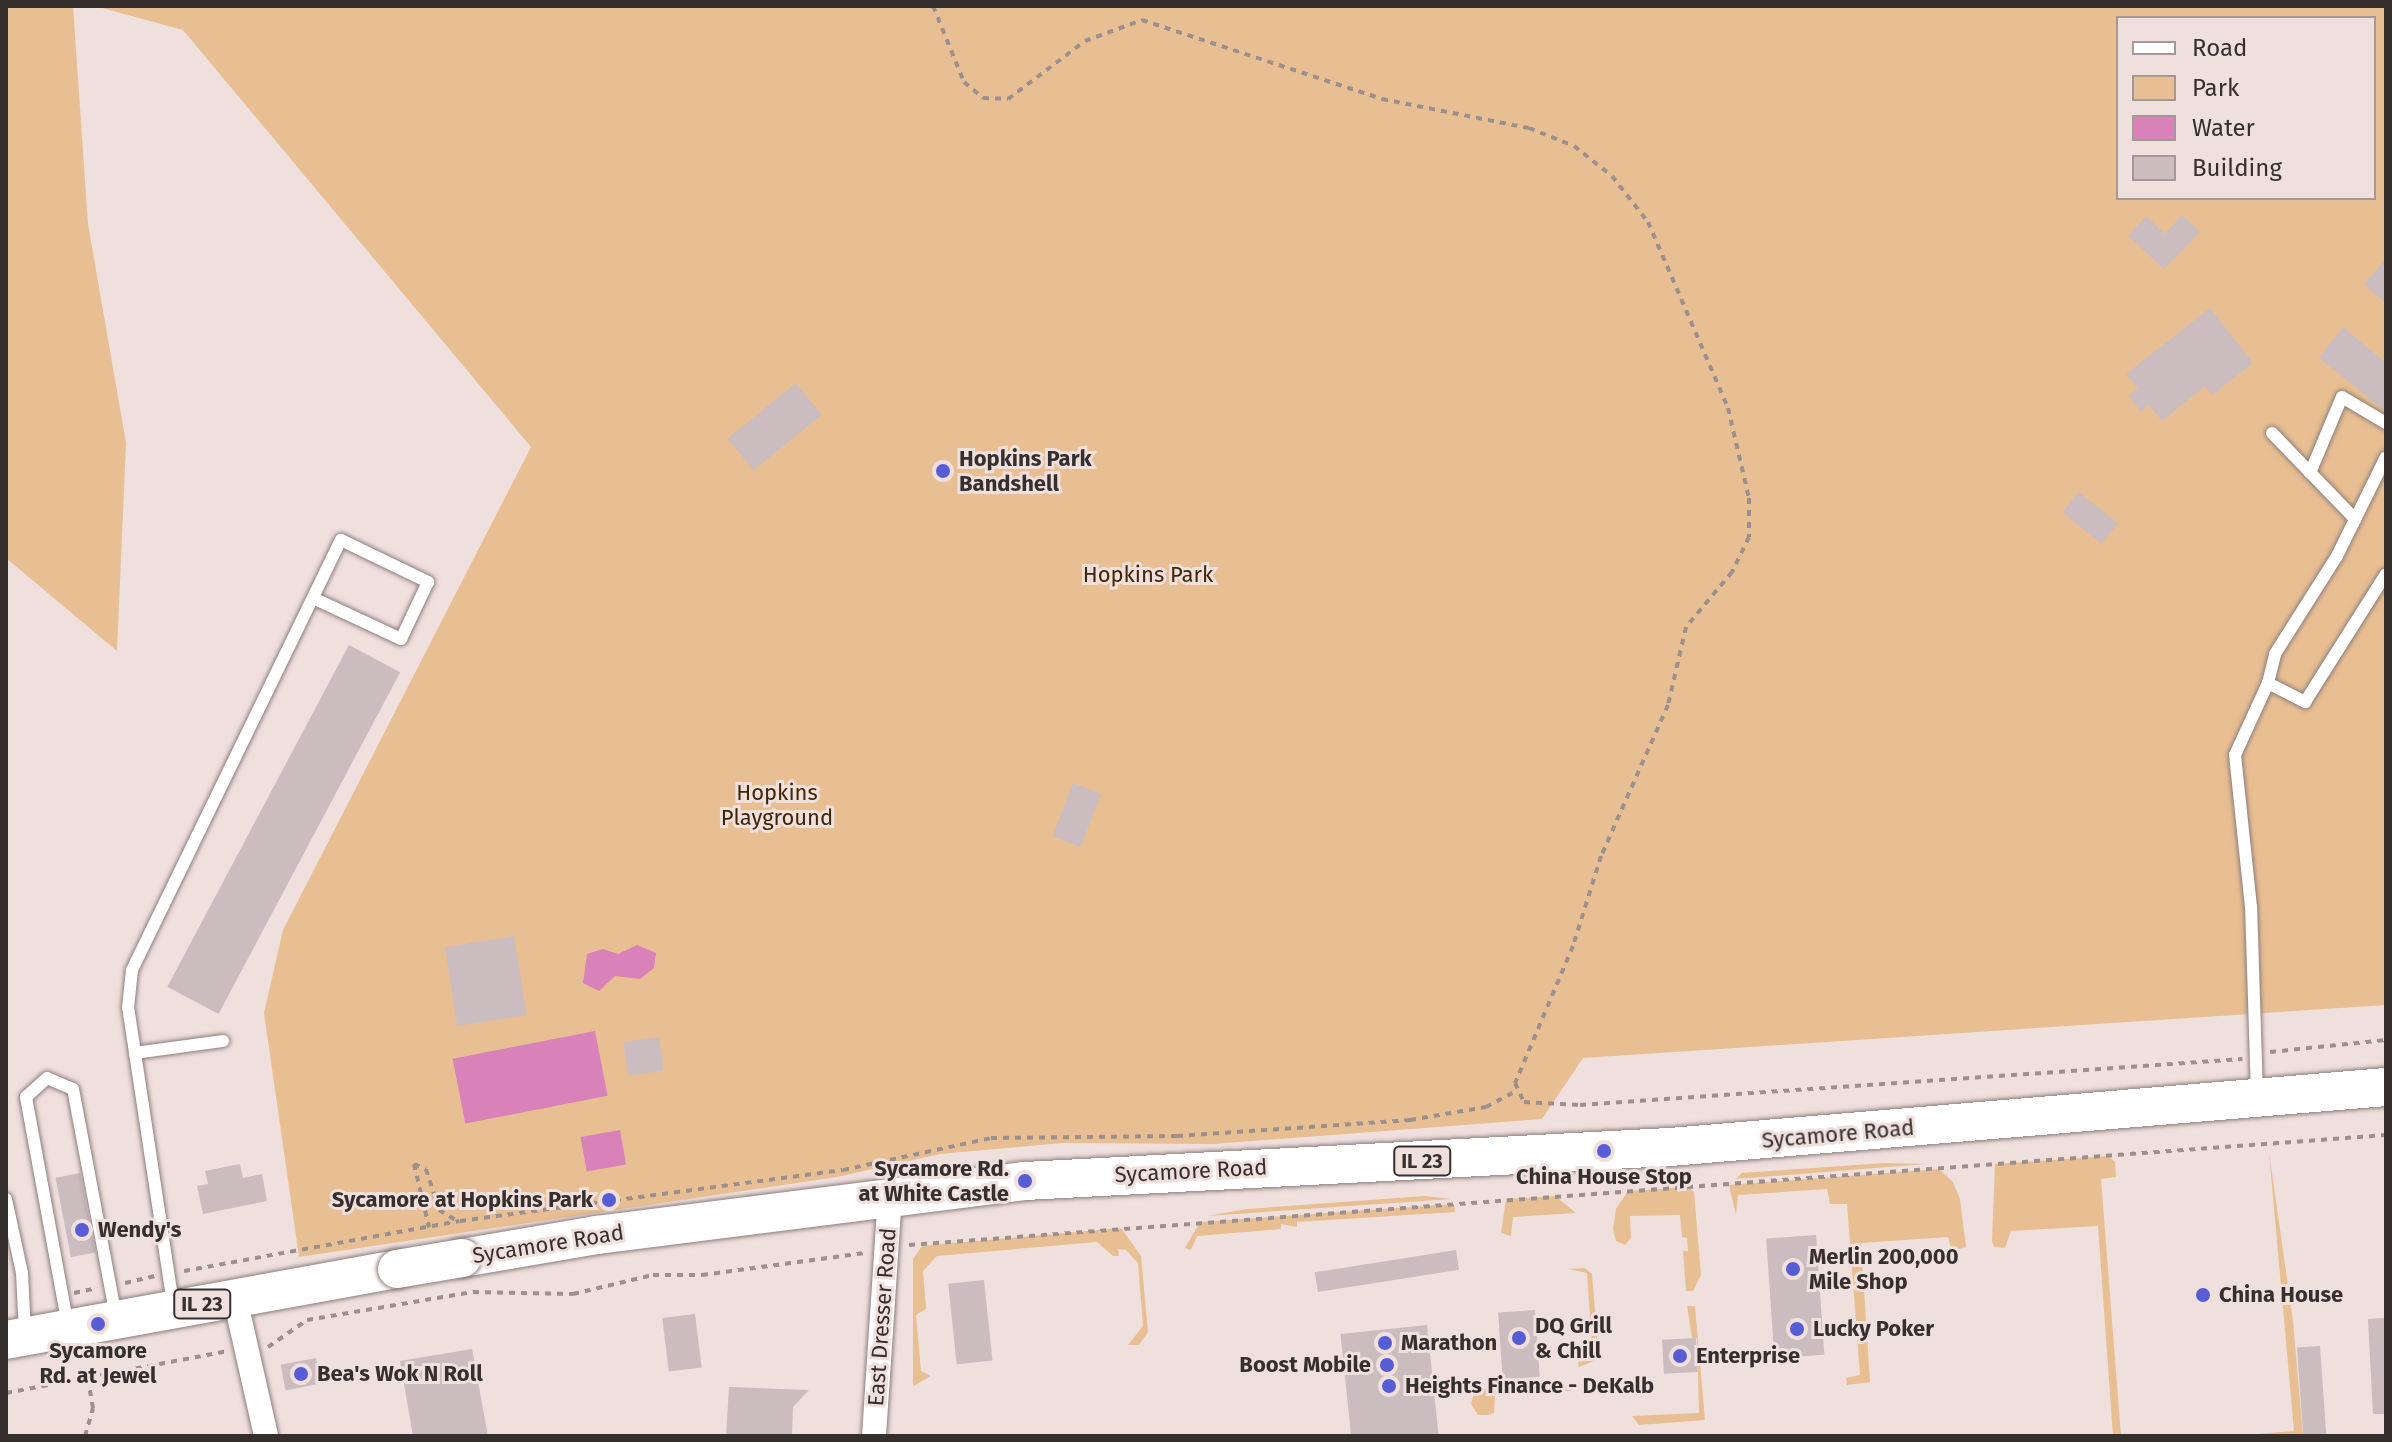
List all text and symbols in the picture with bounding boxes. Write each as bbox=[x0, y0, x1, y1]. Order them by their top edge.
legend bbox=[2116, 16, 2376, 200]
text: Road bbox=[2192, 34, 2247, 62]
text: Park bbox=[2192, 74, 2239, 102]
text: Water bbox=[2192, 114, 2255, 142]
text: Building bbox=[2192, 154, 2282, 182]
place label: Hopkins Park Bandshell bbox=[959, 445, 1092, 496]
marker: Hopkins Park Bandshell bbox=[934, 462, 952, 480]
park label: Hopkins Park bbox=[1083, 562, 1213, 588]
park label: Hopkins Playground bbox=[721, 779, 833, 830]
street label: Sycamore Road bbox=[1761, 1114, 1915, 1154]
marker: China House Stop bbox=[1595, 1142, 1613, 1160]
road number: IL 23 bbox=[1392, 1145, 1452, 1177]
street label: Sycamore Road bbox=[1114, 1154, 1268, 1188]
place label: Sycamore Rd. at White Castle bbox=[859, 1155, 1009, 1206]
place label: China House Stop bbox=[1516, 1164, 1692, 1190]
marker: Sycamore Rd. at White Castle bbox=[1016, 1172, 1034, 1190]
place label: Sycamore at Hopkins Park bbox=[332, 1187, 593, 1213]
marker: Sycamore at Hopkins Park bbox=[600, 1191, 618, 1209]
place label: Wendy's bbox=[98, 1217, 181, 1243]
street label: Sycamore Road bbox=[470, 1219, 626, 1269]
marker: Wendy's bbox=[73, 1221, 91, 1239]
street label: East Dresser Road bbox=[863, 1227, 901, 1407]
place label: Merlin 200,000 Mile Shop bbox=[1809, 1243, 1959, 1294]
marker: Merlin 200,000 Mile Shop bbox=[1784, 1260, 1802, 1278]
place label: China House bbox=[2219, 1282, 2343, 1308]
marker: China House bbox=[2194, 1286, 2212, 1304]
road number: IL 23 bbox=[172, 1288, 232, 1320]
place label: DQ Grill & Chill bbox=[1535, 1312, 1612, 1364]
marker: Sycamore Rd. at Jewel bbox=[89, 1315, 107, 1333]
place label: Lucky Poker bbox=[1813, 1316, 1934, 1342]
marker: Lucky Poker bbox=[1788, 1320, 1806, 1338]
marker: DQ Grill & Chill bbox=[1510, 1329, 1528, 1347]
place label: Marathon bbox=[1401, 1330, 1497, 1356]
marker: Marathon bbox=[1376, 1334, 1394, 1352]
place label: Sycamore Rd. at Jewel bbox=[40, 1337, 156, 1388]
place label: Enterprise bbox=[1696, 1343, 1800, 1369]
marker: Enterprise bbox=[1671, 1347, 1689, 1365]
place label: Boost Mobile bbox=[1239, 1352, 1371, 1378]
marker: Boost Mobile bbox=[1378, 1356, 1396, 1374]
place label: Bea's Wok N Roll bbox=[317, 1361, 483, 1387]
marker: Bea's Wok N Roll bbox=[292, 1365, 310, 1383]
place label: Heights Finance - DeKalb bbox=[1405, 1373, 1654, 1399]
marker: Heights Finance - DeKalb bbox=[1380, 1377, 1398, 1395]

